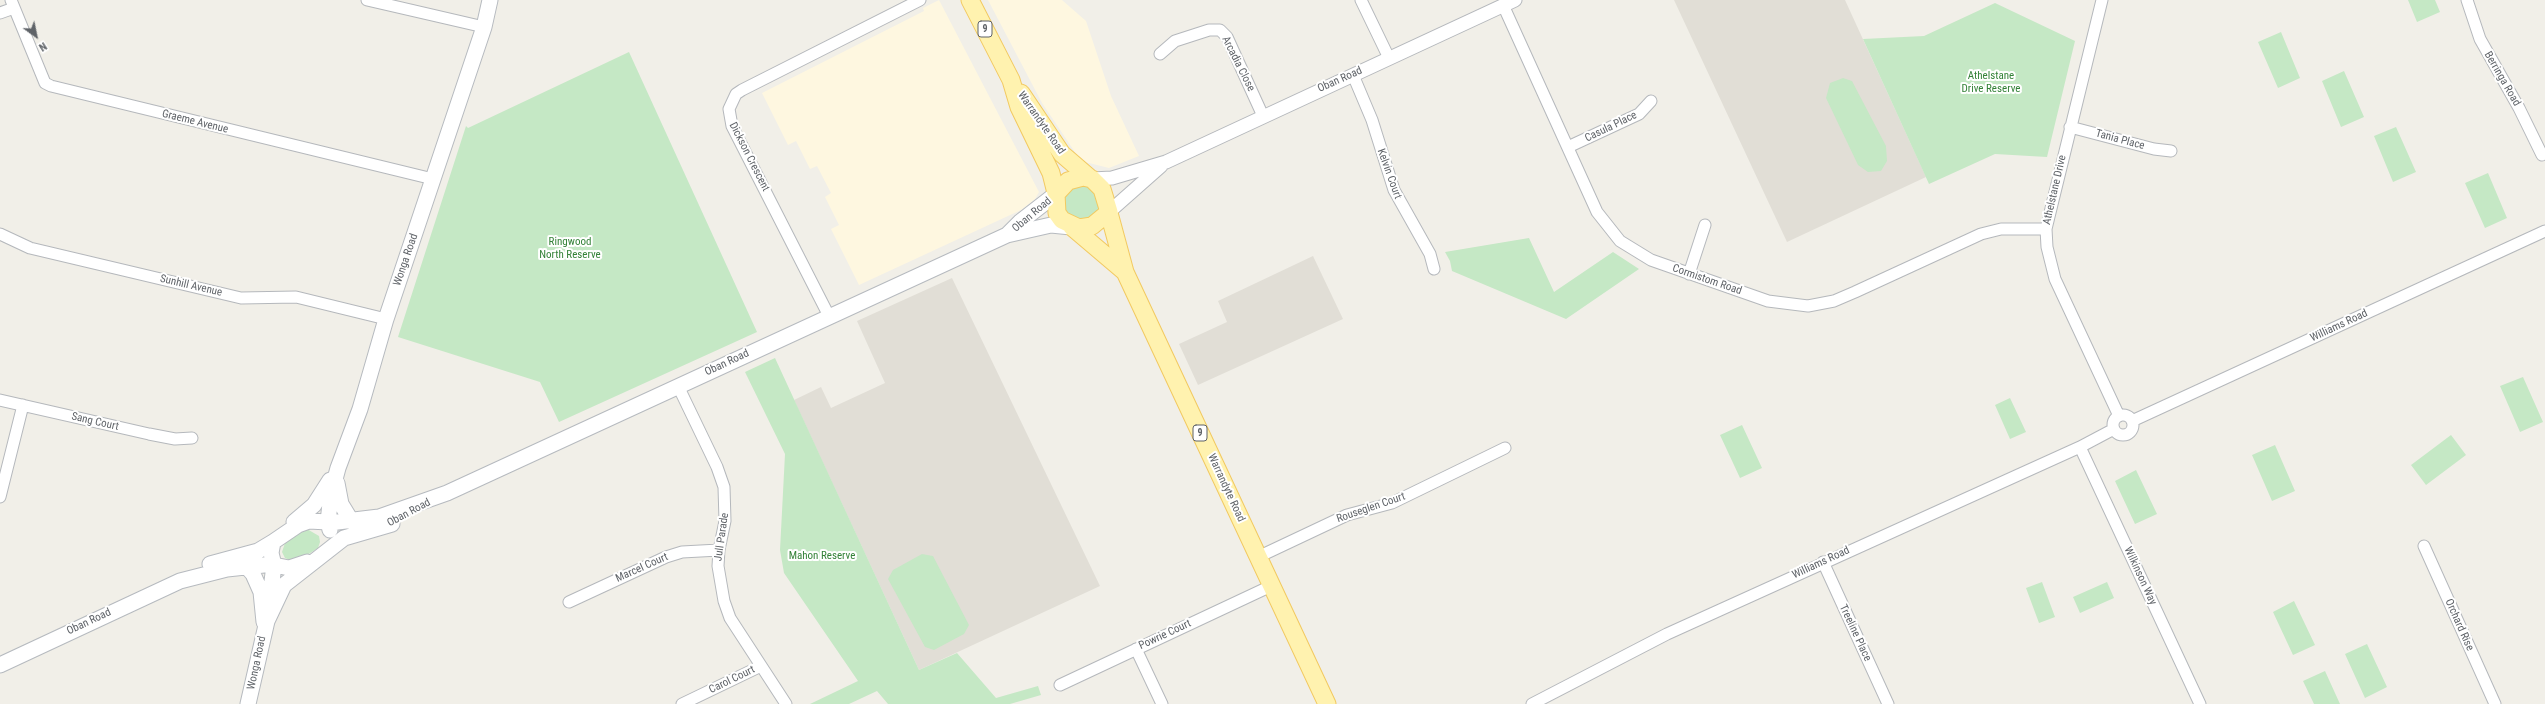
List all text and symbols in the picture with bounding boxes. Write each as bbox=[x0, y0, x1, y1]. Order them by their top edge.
north arrow bbox=[16, 16, 56, 56]
road number: 9 bbox=[978, 21, 992, 37]
street label: Arcadia Close bbox=[1218, 34, 1258, 94]
text: N bbox=[36, 39, 49, 54]
street label: Berringa Road bbox=[2481, 49, 2523, 109]
street label: Oban Road bbox=[1316, 64, 1364, 96]
park label: Athelstane Drive Reserve bbox=[1962, 69, 2020, 95]
street label: Warrandyte Road bbox=[1014, 89, 1068, 157]
street label: Graeme Avenue bbox=[161, 107, 229, 137]
street label: Casula Place bbox=[1583, 109, 1639, 145]
street label: Dickson Crescent bbox=[726, 120, 772, 194]
street label: Tania Place bbox=[2094, 127, 2146, 153]
street label: Kelvin Court bbox=[1374, 147, 1404, 201]
street label: Athelstane Drive bbox=[2041, 154, 2069, 226]
street label: Oban Road bbox=[1010, 195, 1054, 235]
street label: Wonga Road bbox=[391, 232, 421, 288]
park label: Ringwood North Reserve bbox=[539, 235, 601, 261]
street label: Cormistom Road bbox=[1671, 262, 1743, 298]
street label: Sunhill Avenue bbox=[159, 272, 223, 300]
street label: Williams Road bbox=[2308, 307, 2370, 345]
street label: Oban Road bbox=[703, 347, 751, 379]
street label: Sang Court bbox=[70, 410, 120, 434]
road number: 9 bbox=[1193, 425, 1207, 441]
street label: Warrandyte Road bbox=[1204, 452, 1248, 524]
street label: Rouseglen Court bbox=[1335, 490, 1407, 526]
street label: Oban Road bbox=[385, 496, 433, 530]
street label: Jull Parade bbox=[712, 512, 732, 562]
street label: Williams Road bbox=[1790, 544, 1852, 582]
street label: Wilkinson Way bbox=[2121, 545, 2159, 607]
park label: Mahon Reserve bbox=[789, 549, 855, 563]
street label: Marcel Court bbox=[614, 551, 670, 585]
street label: Orchard Rise bbox=[2442, 597, 2476, 653]
street label: Treeline Place bbox=[1836, 603, 1874, 663]
street label: Oban Road bbox=[65, 606, 113, 638]
street label: Powrie Court bbox=[1137, 617, 1193, 653]
street label: Wonga Road bbox=[245, 635, 269, 691]
street label: Carol Court bbox=[707, 663, 757, 697]

